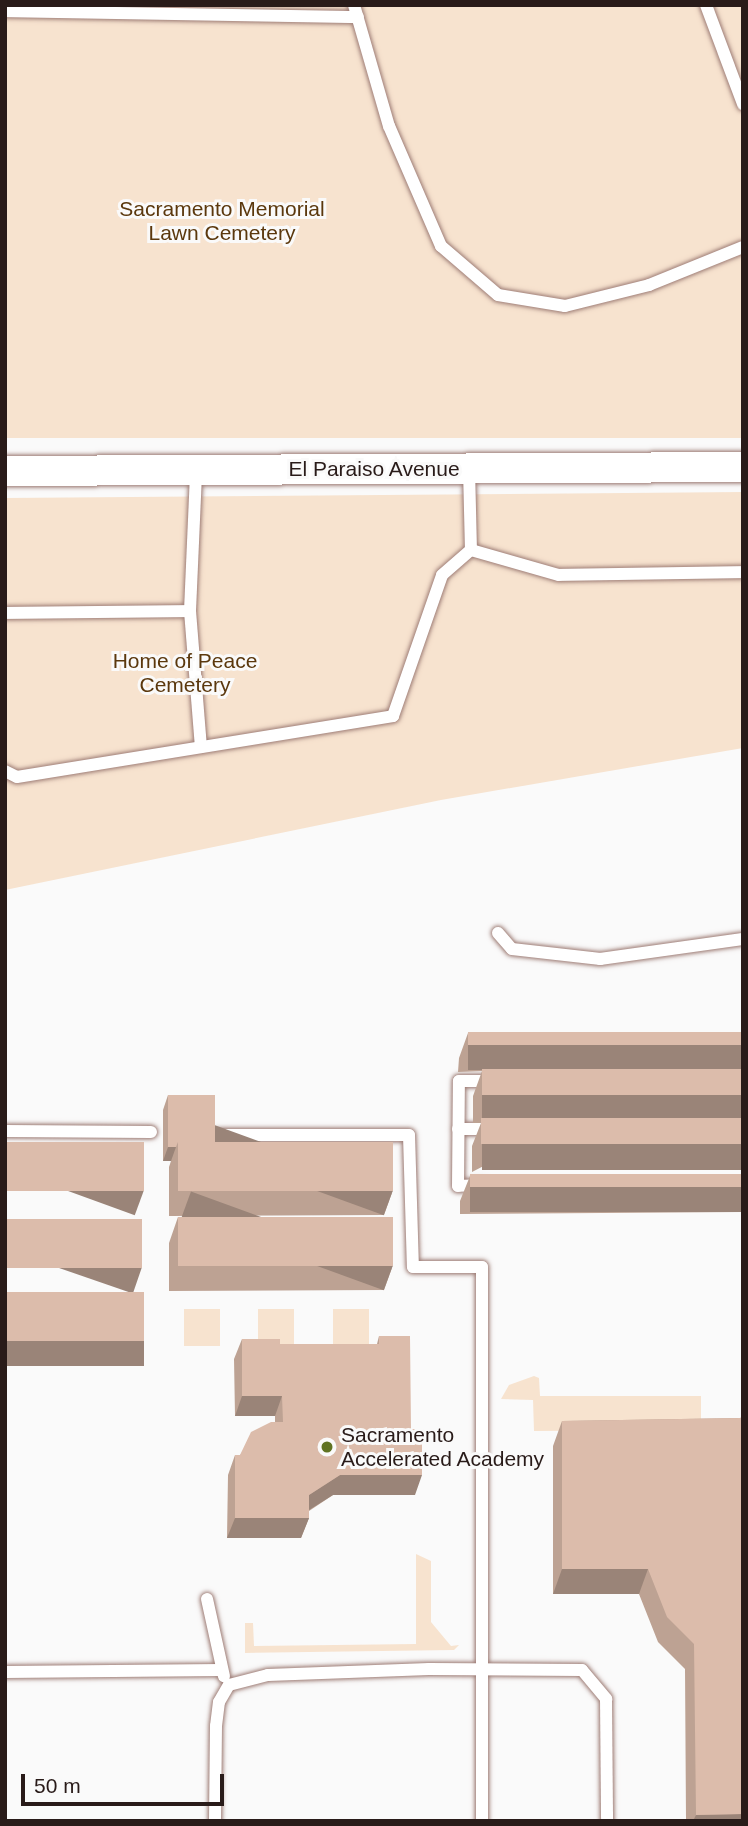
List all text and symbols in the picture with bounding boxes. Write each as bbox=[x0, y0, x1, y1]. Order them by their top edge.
park label: Sacramento Memorial Lawn Cemetery bbox=[119, 196, 325, 246]
street label: El Paraiso Avenue bbox=[288, 456, 460, 482]
park label: Home of Peace Cemetery bbox=[113, 648, 257, 698]
place label: Sacramento Accelerated Academy bbox=[341, 1422, 545, 1472]
marker: Sacramento Accelerated Academy bbox=[319, 1439, 335, 1455]
scale bar bbox=[24, 1759, 228, 1803]
text: 50 m bbox=[34, 1774, 81, 1797]

